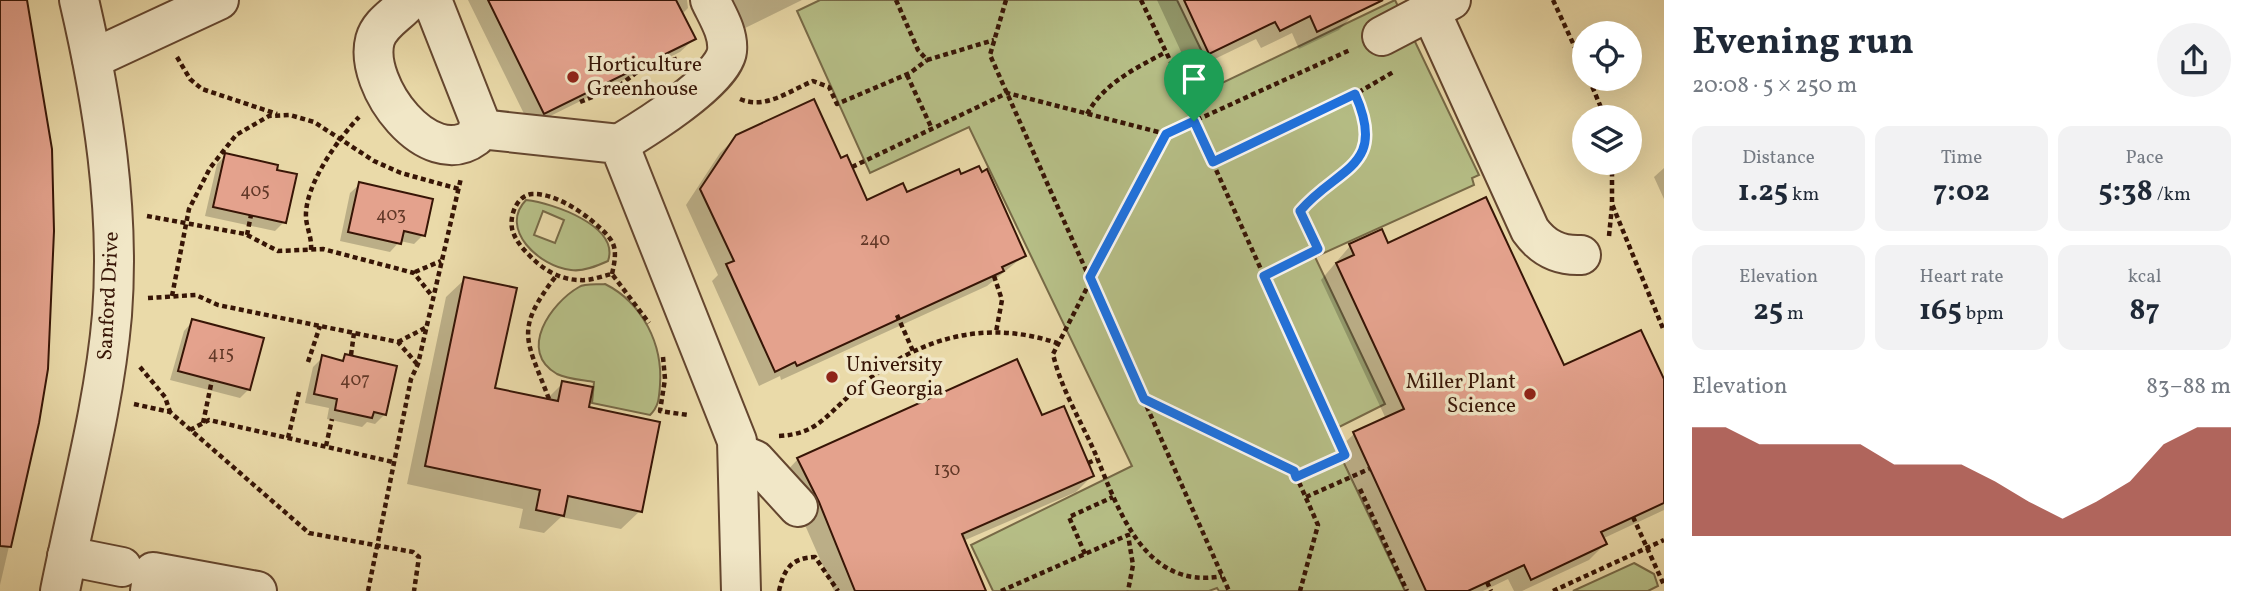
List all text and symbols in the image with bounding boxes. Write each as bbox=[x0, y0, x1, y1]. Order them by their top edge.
text: Evening run bbox=[1692, 17, 1914, 70]
map controls bbox=[1572, 21, 1642, 175]
button: locate bbox=[1572, 21, 1642, 91]
button: share bbox=[2157, 23, 2231, 97]
pin bbox=[1164, 49, 1224, 121]
place label: Horticulture Greenhouse bbox=[587, 51, 702, 104]
icon: arrive bbox=[1175, 60, 1213, 98]
marker: Horticulture Greenhouse bbox=[565, 69, 581, 85]
text: 20:08 · 5 × 250 m bbox=[1692, 70, 1857, 102]
button: layers bbox=[1572, 105, 1642, 175]
text: Distance bbox=[1742, 145, 1815, 171]
text: Time bbox=[1941, 145, 1982, 171]
text: Pace bbox=[2125, 145, 2164, 171]
text: 1.25 bbox=[1738, 171, 1788, 213]
text: 7:02 bbox=[1933, 171, 1990, 213]
text: 5:38 bbox=[2098, 171, 2153, 213]
house number: 405 bbox=[240, 179, 270, 204]
text: km bbox=[1788, 182, 1819, 208]
text: /km bbox=[2153, 182, 2191, 208]
house number: 403 bbox=[376, 203, 406, 228]
house number: 240 bbox=[860, 228, 890, 253]
street label: Sanford Drive bbox=[91, 231, 127, 361]
text: Elevation bbox=[1739, 264, 1818, 290]
text: Heart rate bbox=[1920, 264, 2003, 290]
text: kcal bbox=[2128, 264, 2161, 290]
text: 25 bbox=[1753, 290, 1783, 332]
text: 165 bbox=[1919, 290, 1962, 332]
text: 87 bbox=[2129, 290, 2160, 332]
text: m bbox=[1783, 301, 1804, 327]
text: bpm bbox=[1962, 301, 2004, 327]
house number: 415 bbox=[208, 342, 234, 367]
place label: University of Georgia bbox=[846, 351, 943, 404]
house number: 407 bbox=[340, 368, 370, 393]
place label: Miller Plant Science bbox=[1406, 368, 1516, 421]
marker: University of Georgia bbox=[824, 369, 840, 385]
text: Elevation bbox=[1692, 371, 1788, 403]
text: 83–88 m bbox=[2146, 371, 2231, 403]
marker: Miller Plant Science bbox=[1522, 386, 1538, 402]
house number: 130 bbox=[934, 458, 961, 483]

